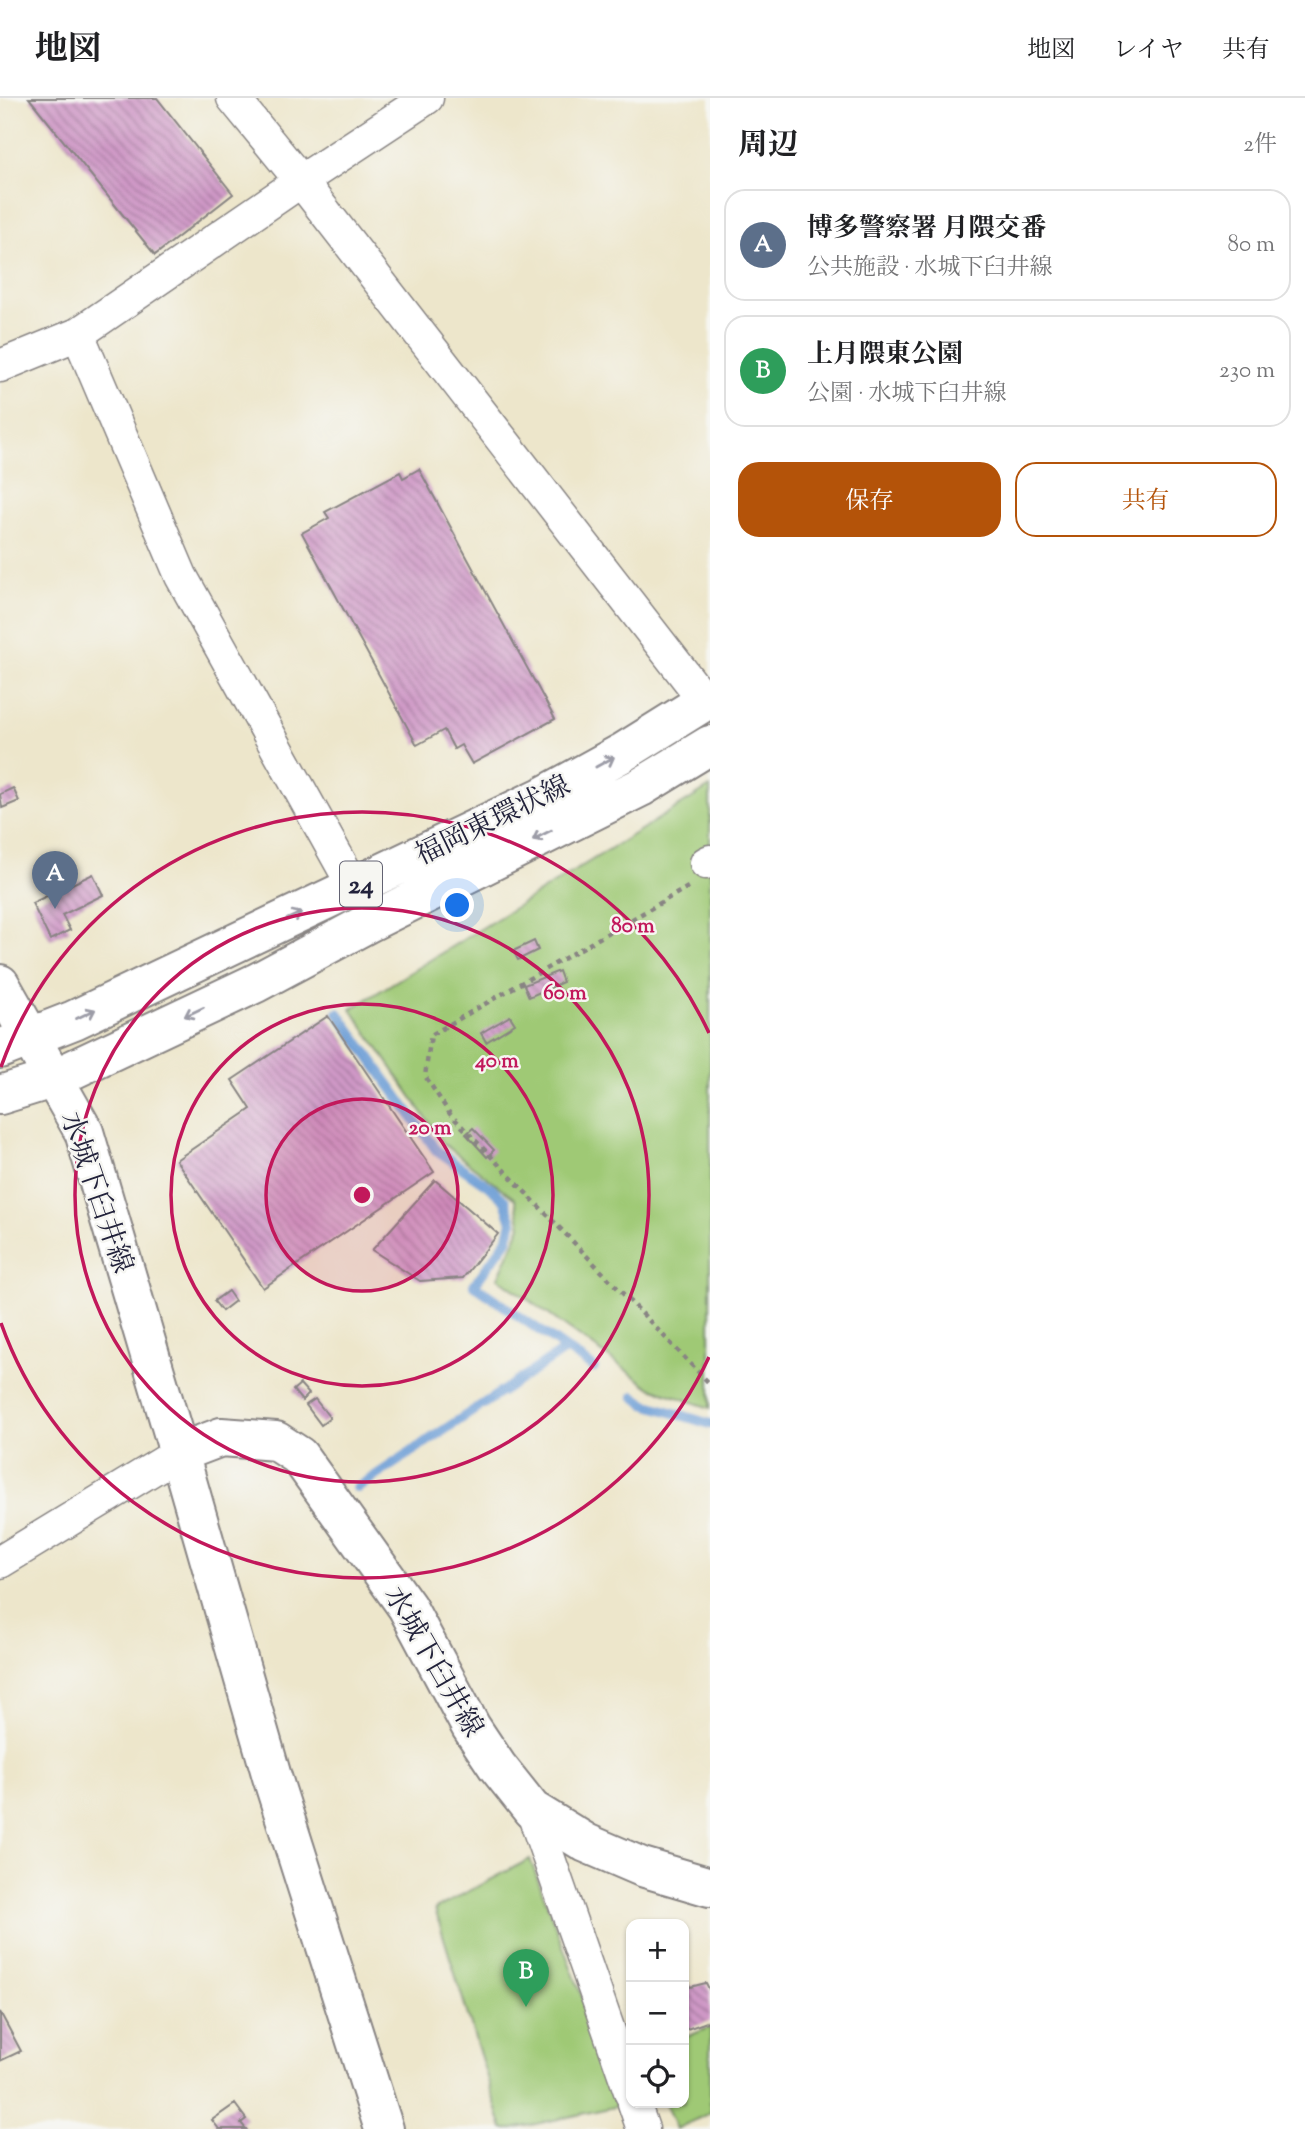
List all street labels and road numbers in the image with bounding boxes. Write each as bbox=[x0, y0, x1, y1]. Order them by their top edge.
street label: 福岡東環状線 bbox=[409, 767, 578, 876]
road number: 24 bbox=[340, 862, 382, 906]
street label: 水城下臼井線 bbox=[49, 1107, 141, 1279]
street label: 水城下臼井線 bbox=[373, 1580, 492, 1745]

